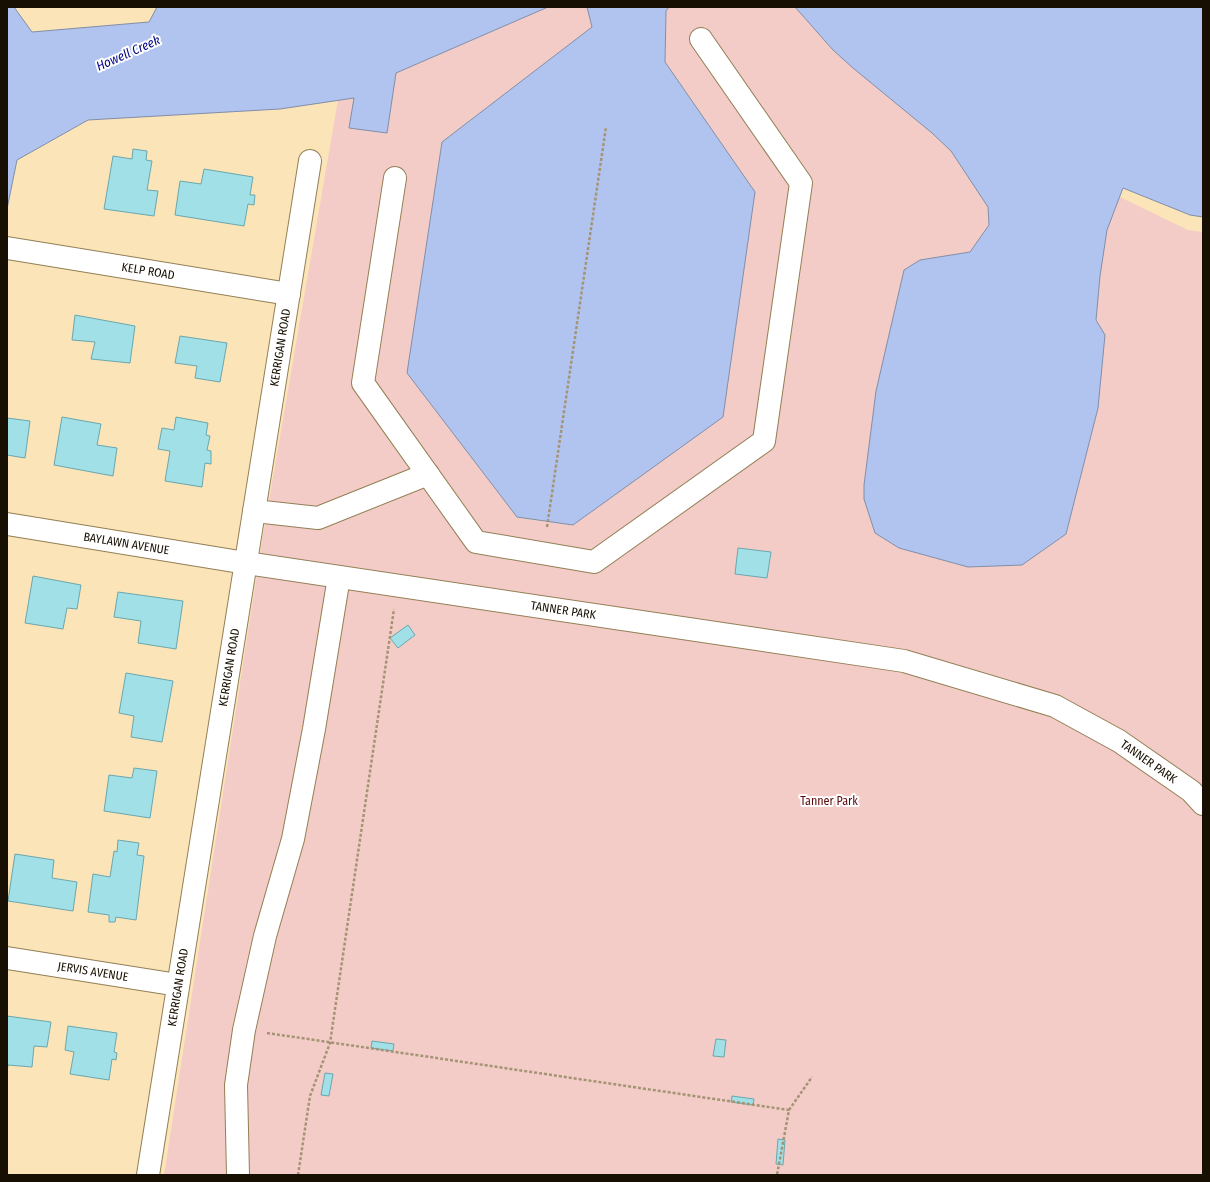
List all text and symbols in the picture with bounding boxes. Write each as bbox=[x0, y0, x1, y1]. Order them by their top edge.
water label: Howell Creek bbox=[94, 32, 163, 74]
street label: KELP ROAD bbox=[121, 260, 176, 282]
street label: KERRIGAN ROAD bbox=[267, 308, 293, 387]
street label: BAYLAWN AVENUE bbox=[82, 530, 171, 557]
street label: TANNER PARK bbox=[530, 599, 597, 622]
street label: KERRIGAN ROAD bbox=[216, 627, 242, 707]
street label: TANNER PARK bbox=[1118, 737, 1180, 786]
park label: Tanner Park bbox=[800, 794, 858, 808]
street label: KERRIGAN ROAD bbox=[165, 947, 191, 1027]
street label: JERVIS AVENUE bbox=[57, 959, 130, 984]

